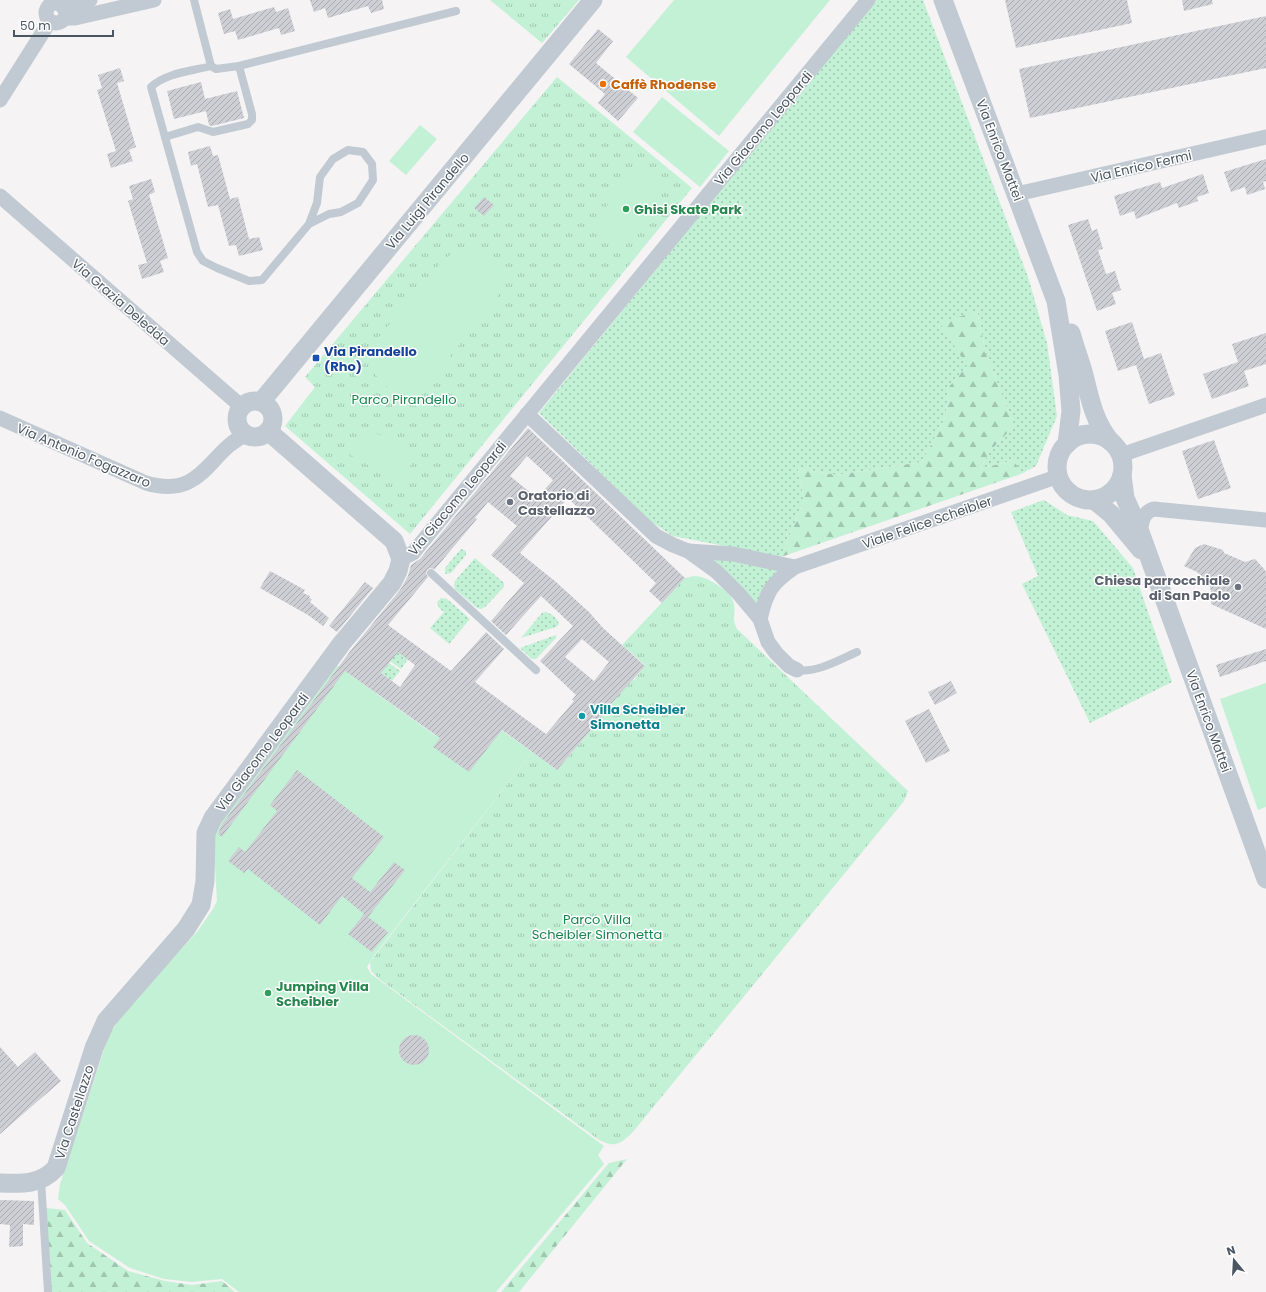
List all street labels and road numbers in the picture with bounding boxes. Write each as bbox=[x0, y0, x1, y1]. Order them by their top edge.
street label: Via Giacomo Leopardi bbox=[710, 67, 817, 190]
street label: Via Enrico Mattei bbox=[971, 97, 1028, 204]
street label: Via Enrico Fermi bbox=[1089, 146, 1193, 187]
street label: Via Luigi Pirandello bbox=[381, 149, 474, 254]
street label: Via Grazia Deledda bbox=[68, 254, 174, 350]
street label: Via Antonio Fogazzaro bbox=[14, 419, 154, 492]
street label: Via Giacomo Leopardi bbox=[404, 437, 511, 560]
street label: Viale Felice Scheibler bbox=[860, 491, 995, 554]
street label: Via Enrico Mattei bbox=[1181, 667, 1236, 775]
street label: Via Giacomo Leopardi bbox=[211, 689, 313, 816]
street label: Via Castellazzo bbox=[50, 1063, 99, 1162]

